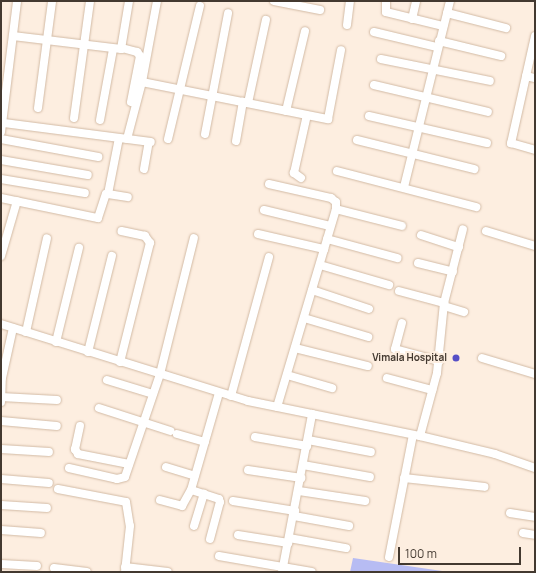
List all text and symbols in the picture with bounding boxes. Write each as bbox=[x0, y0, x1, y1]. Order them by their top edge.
place label: Vimala Hospital bbox=[372, 352, 447, 364]
marker: Vimala Hospital bbox=[450, 352, 462, 364]
scale bar bbox=[400, 539, 523, 565]
text: 100 m bbox=[405, 545, 437, 562]

